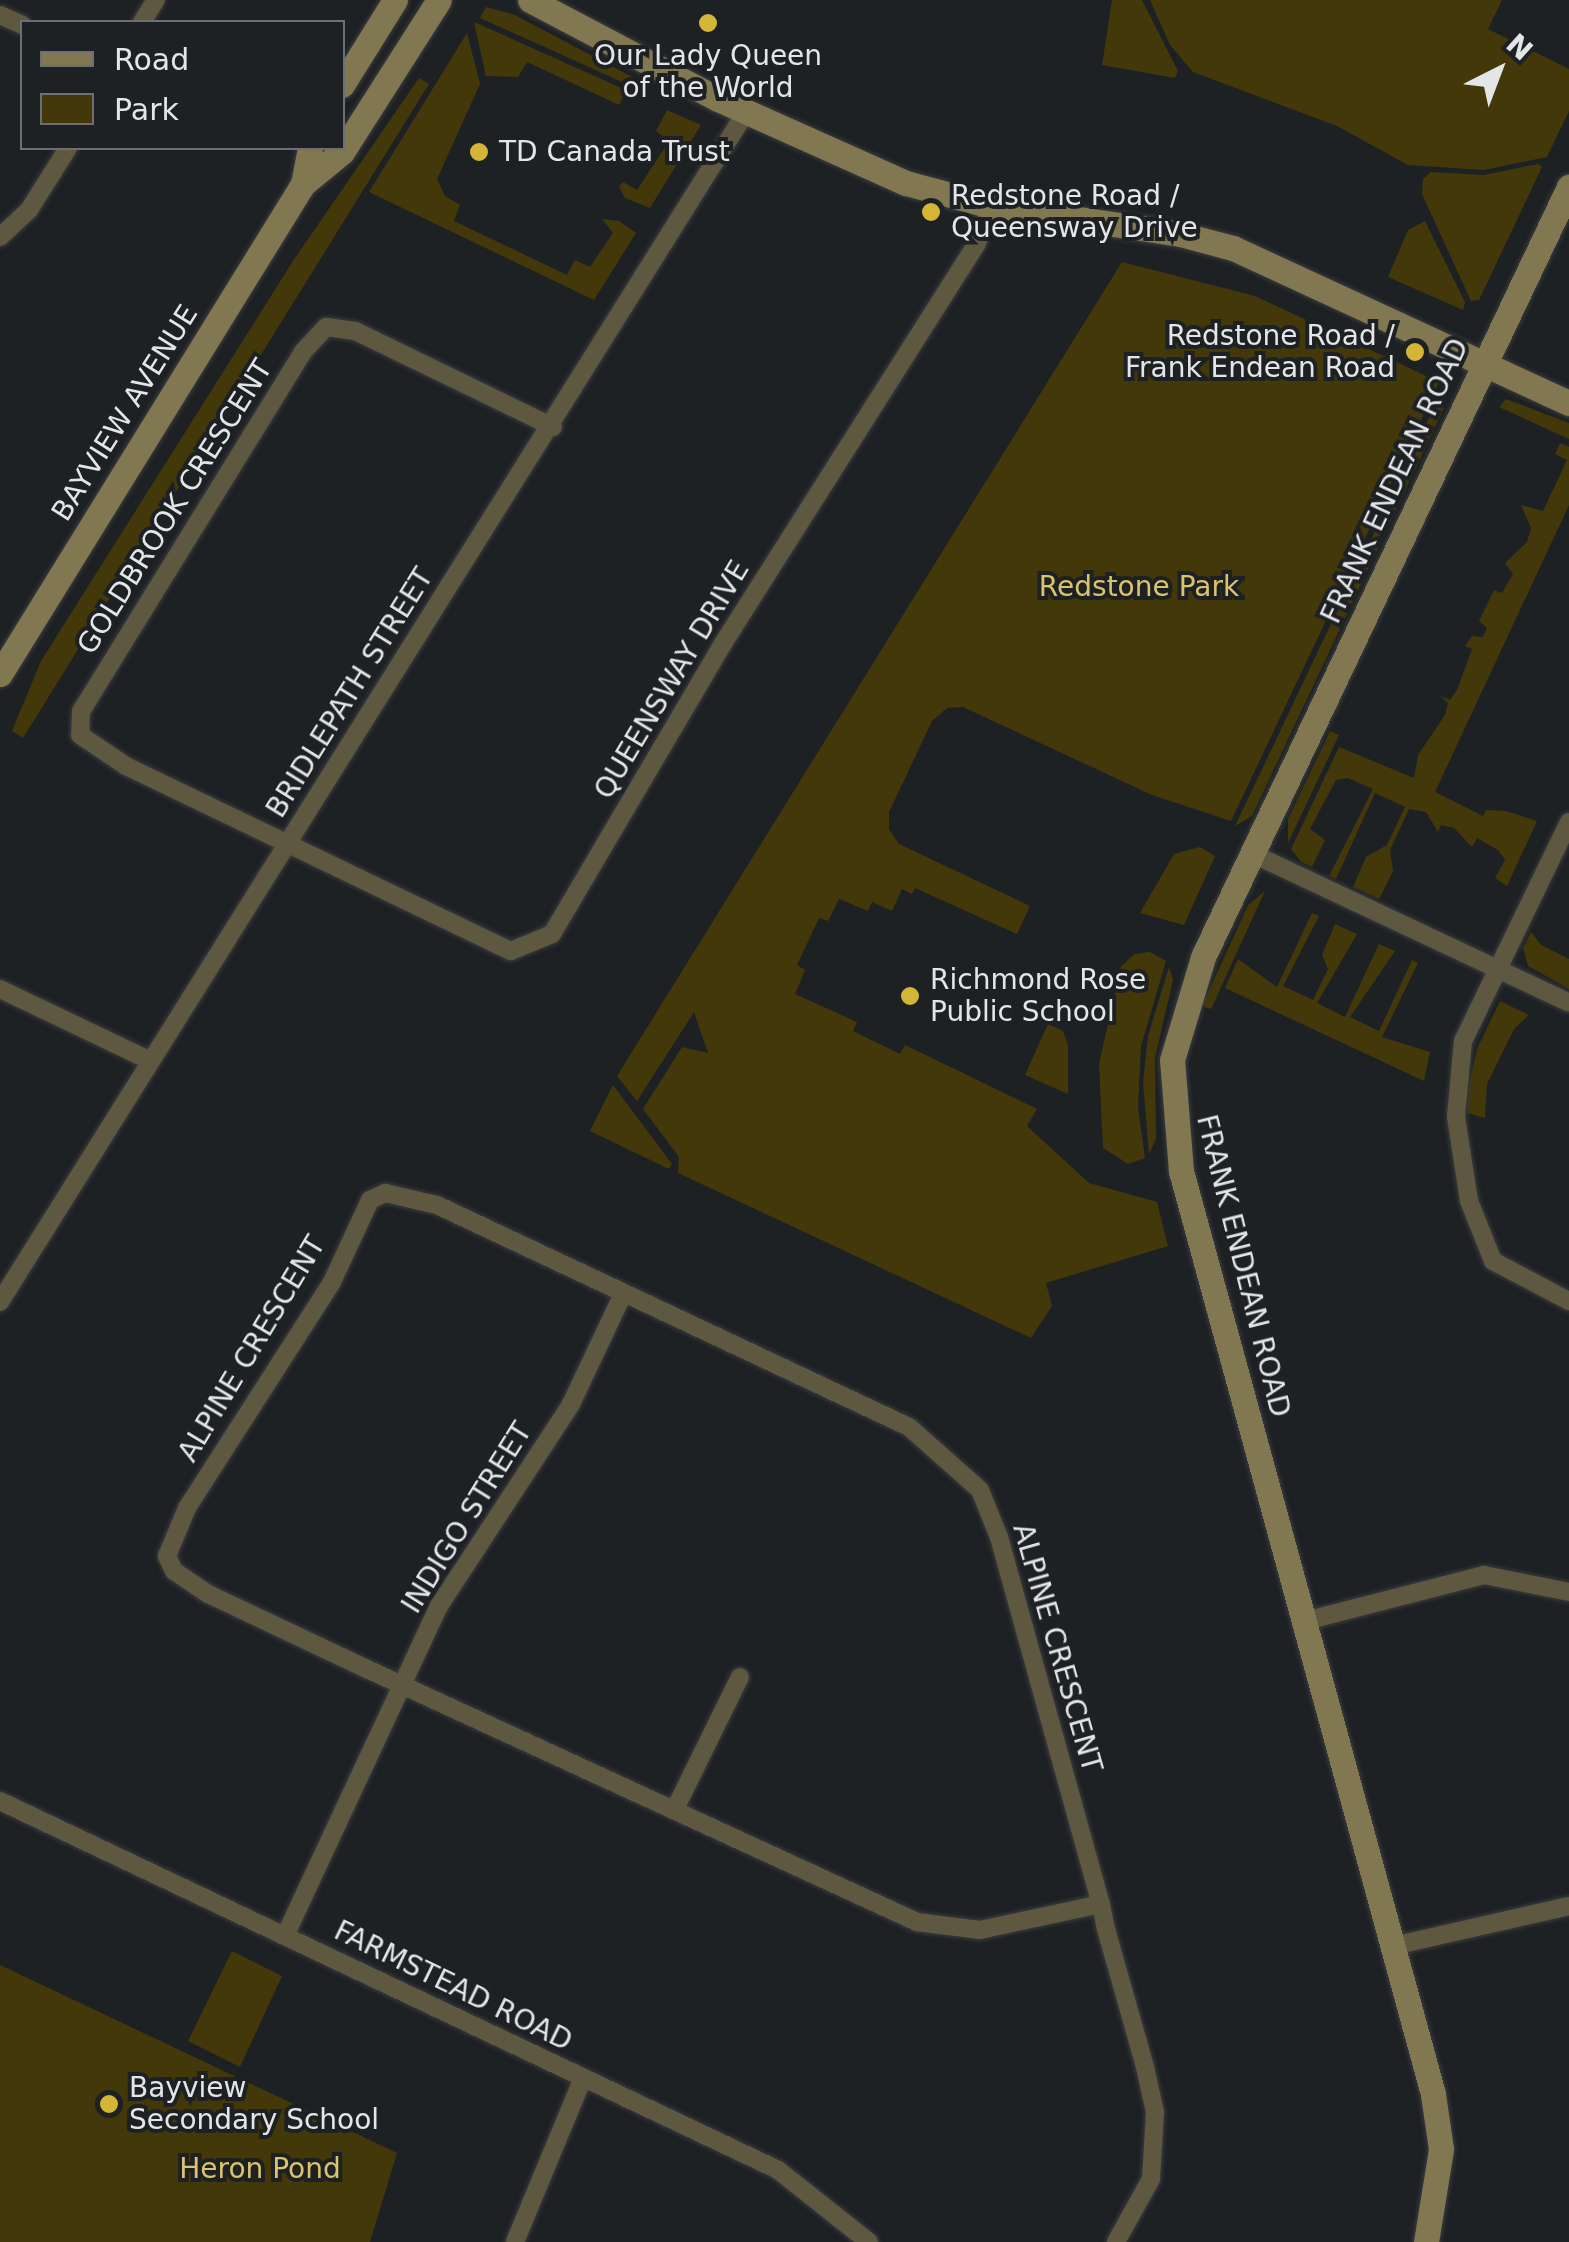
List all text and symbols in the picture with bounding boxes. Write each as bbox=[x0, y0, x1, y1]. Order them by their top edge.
marker: Our Lady Queen of the World bbox=[697, 12, 719, 34]
legend bbox=[20, 20, 345, 150]
north arrow bbox=[1449, 20, 1549, 120]
text: N bbox=[1500, 27, 1539, 67]
place label: Our Lady Queen of the World bbox=[594, 39, 822, 105]
text: Road bbox=[114, 42, 189, 77]
text: Park bbox=[114, 92, 179, 127]
place label: TD Canada Trust bbox=[499, 135, 730, 169]
marker: TD Canada Trust bbox=[468, 141, 490, 163]
place label: Redstone Road / Queensway Drive bbox=[951, 179, 1198, 245]
marker: Redstone Road / Queensway Drive bbox=[920, 201, 942, 223]
street label: BAYVIEW AVENUE bbox=[45, 299, 205, 527]
place label: Redstone Road / Frank Endean Road bbox=[1125, 319, 1395, 385]
street label: FRANK ENDEAN ROAD bbox=[1314, 333, 1476, 629]
marker: Redstone Road / Frank Endean Road bbox=[1404, 341, 1426, 363]
street label: GOLDBROOK CRESCENT bbox=[70, 354, 280, 660]
street label: QUEENSWAY DRIVE bbox=[588, 555, 756, 805]
street label: BRIDLEPATH STREET bbox=[260, 562, 440, 824]
park label: Redstone Park bbox=[1039, 570, 1239, 604]
place label: Richmond Rose Public School bbox=[930, 963, 1146, 1029]
marker: Richmond Rose Public School bbox=[899, 985, 921, 1007]
street label: FRANK ENDEAN ROAD bbox=[1189, 1111, 1297, 1421]
street label: ALPINE CRESCENT bbox=[171, 1230, 333, 1468]
street label: INDIGO STREET bbox=[395, 1416, 539, 1620]
street label: ALPINE CRESCENT bbox=[1005, 1520, 1109, 1776]
street label: FARMSTEAD ROAD bbox=[329, 1914, 577, 2058]
place label: Bayview Secondary School bbox=[129, 2071, 379, 2137]
marker: Bayview Secondary School bbox=[98, 2093, 120, 2115]
park label: Heron Pond bbox=[179, 2152, 341, 2186]

